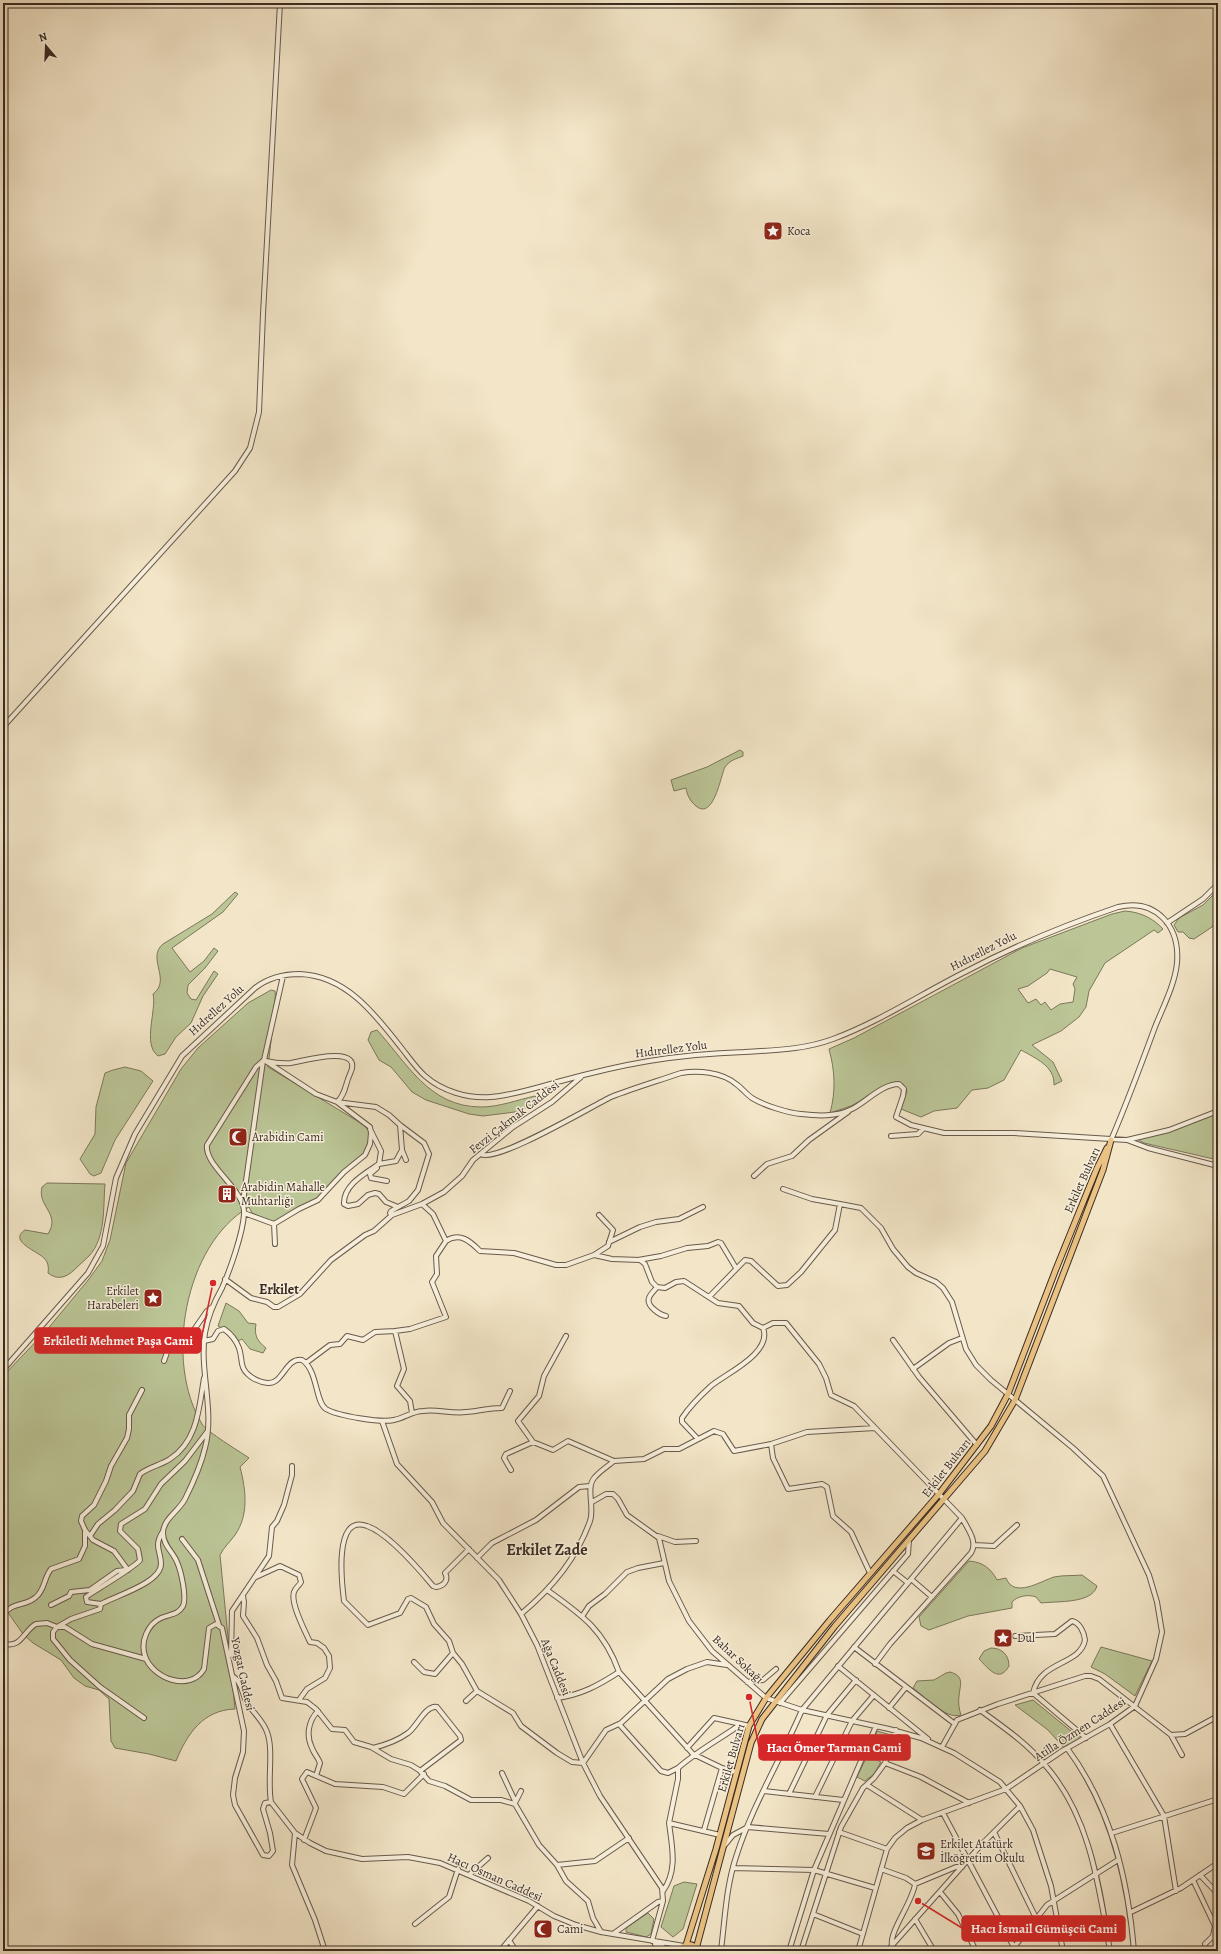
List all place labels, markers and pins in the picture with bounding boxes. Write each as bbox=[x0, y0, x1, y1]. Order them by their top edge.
place icon: Koca bbox=[762, 220, 784, 242]
place label: Koca bbox=[787, 223, 811, 239]
mosque icon: Arabidin Cami bbox=[227, 1126, 249, 1148]
place label: Arabidin Cami bbox=[251, 1129, 324, 1145]
place label: Arabidin Mahalle Muhtarlığı bbox=[240, 1179, 325, 1209]
building icon: Arabidin Mahalle Muhtarlığı bbox=[216, 1183, 238, 1205]
place label: Erkilet Harabeleri bbox=[87, 1283, 139, 1313]
place icon: Erkilet Harabeleri bbox=[142, 1287, 164, 1309]
callout: Erkiletli Mehmet Paşa Cami bbox=[35, 1328, 201, 1353]
place icon: Dul bbox=[992, 1627, 1014, 1649]
place label: Dul bbox=[1017, 1630, 1035, 1646]
callout: Hacı Ömer Tarman Cami bbox=[759, 1735, 910, 1760]
place label: Erkilet Atatürk İlköğretim Okulu bbox=[940, 1836, 1025, 1866]
school or university icon: Erkilet Atatürk İlköğretim Okulu bbox=[915, 1840, 937, 1862]
callout: Hacı İsmail Gümüşcü Cami bbox=[962, 1916, 1125, 1941]
mosque icon: Cami bbox=[532, 1918, 554, 1940]
place label: Cami bbox=[557, 1921, 583, 1937]

